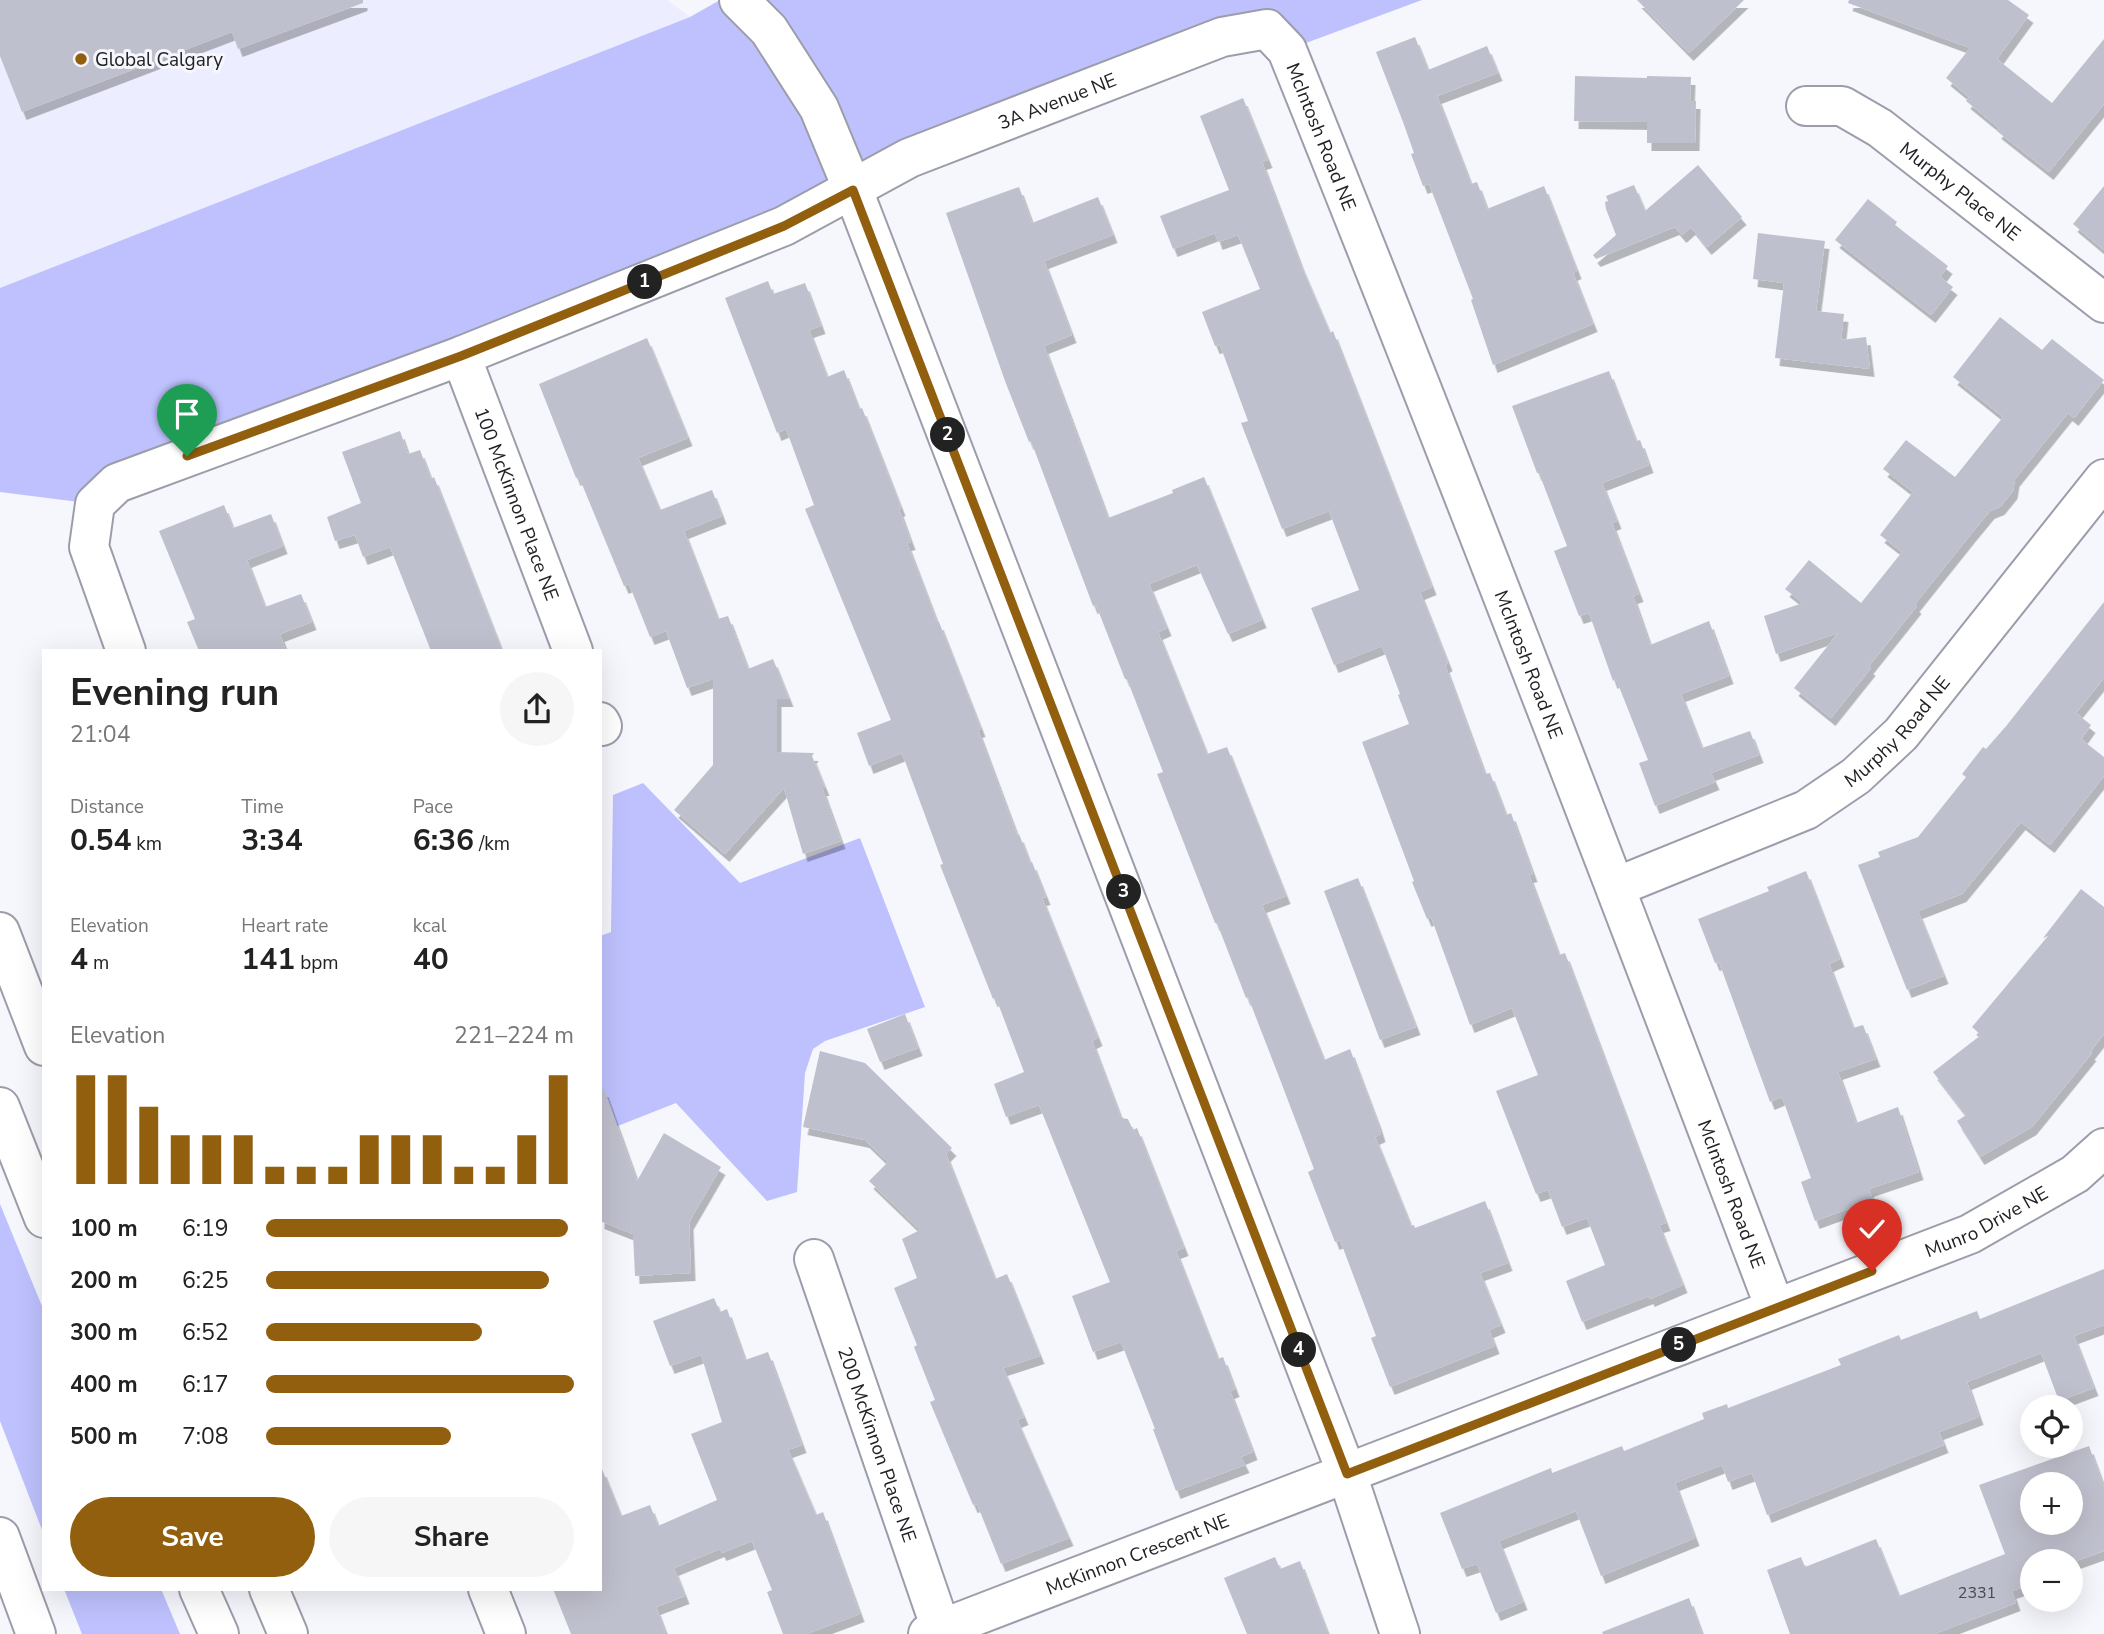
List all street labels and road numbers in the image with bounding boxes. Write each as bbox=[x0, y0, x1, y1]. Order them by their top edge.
street label: McIntosh Road NE bbox=[1280, 59, 1362, 215]
street label: 3A Avenue NE bbox=[994, 67, 1120, 136]
street label: Murphy Place NE bbox=[1894, 136, 2026, 247]
street label: 100 McKinnon Place NE bbox=[468, 404, 565, 604]
street label: McIntosh Road NE bbox=[1488, 587, 1569, 743]
street label: Murphy Road NE bbox=[1840, 671, 1956, 794]
street label: McIntosh Road NE bbox=[1691, 1116, 1771, 1272]
street label: Munro Drive NE bbox=[1921, 1180, 2053, 1264]
street label: 200 McKinnon Place NE bbox=[831, 1344, 922, 1546]
street label: McKinnon Crescent NE bbox=[1042, 1508, 1233, 1602]

